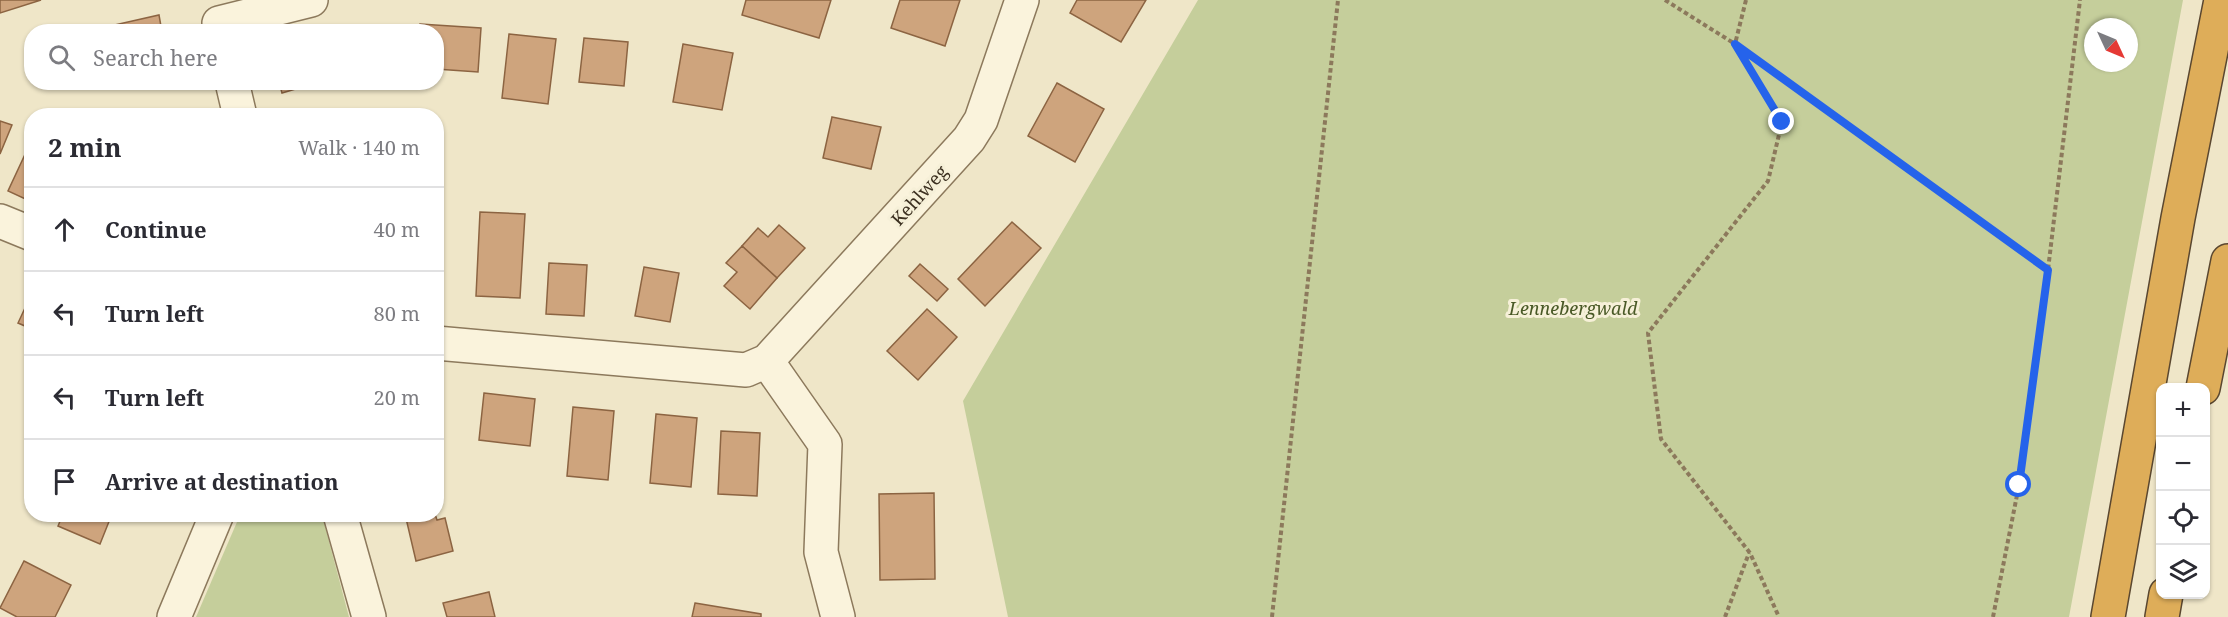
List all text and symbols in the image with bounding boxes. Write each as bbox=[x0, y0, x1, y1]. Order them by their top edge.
north arrow bbox=[2084, 18, 2138, 72]
search box bbox=[24, 24, 444, 90]
icon: search bbox=[45, 41, 78, 74]
text: Search here bbox=[93, 42, 218, 72]
route end bbox=[1768, 108, 1794, 134]
text: 2 min bbox=[48, 129, 122, 165]
text: Walk · 140 m bbox=[298, 134, 420, 161]
street label: Kehlweg bbox=[885, 159, 953, 230]
icon: ahead bbox=[48, 213, 81, 246]
text: Continue bbox=[105, 214, 207, 244]
text: 40 m bbox=[374, 216, 420, 243]
park label: Lennebergwald bbox=[1508, 296, 1638, 320]
icon: left bbox=[48, 297, 81, 330]
text: Turn left bbox=[105, 298, 204, 328]
text: 80 m bbox=[374, 300, 420, 327]
icon: left bbox=[48, 381, 81, 414]
text: Turn left bbox=[105, 382, 204, 412]
map controls bbox=[2156, 383, 2210, 599]
button: + bbox=[2156, 383, 2210, 437]
text: 20 m bbox=[374, 384, 420, 411]
button: − bbox=[2156, 437, 2210, 491]
icon: arrive bbox=[48, 465, 81, 498]
text: Arrive at destination bbox=[105, 466, 339, 496]
route start bbox=[2005, 471, 2031, 497]
button: locate bbox=[2156, 491, 2210, 545]
button: layers bbox=[2156, 545, 2210, 599]

